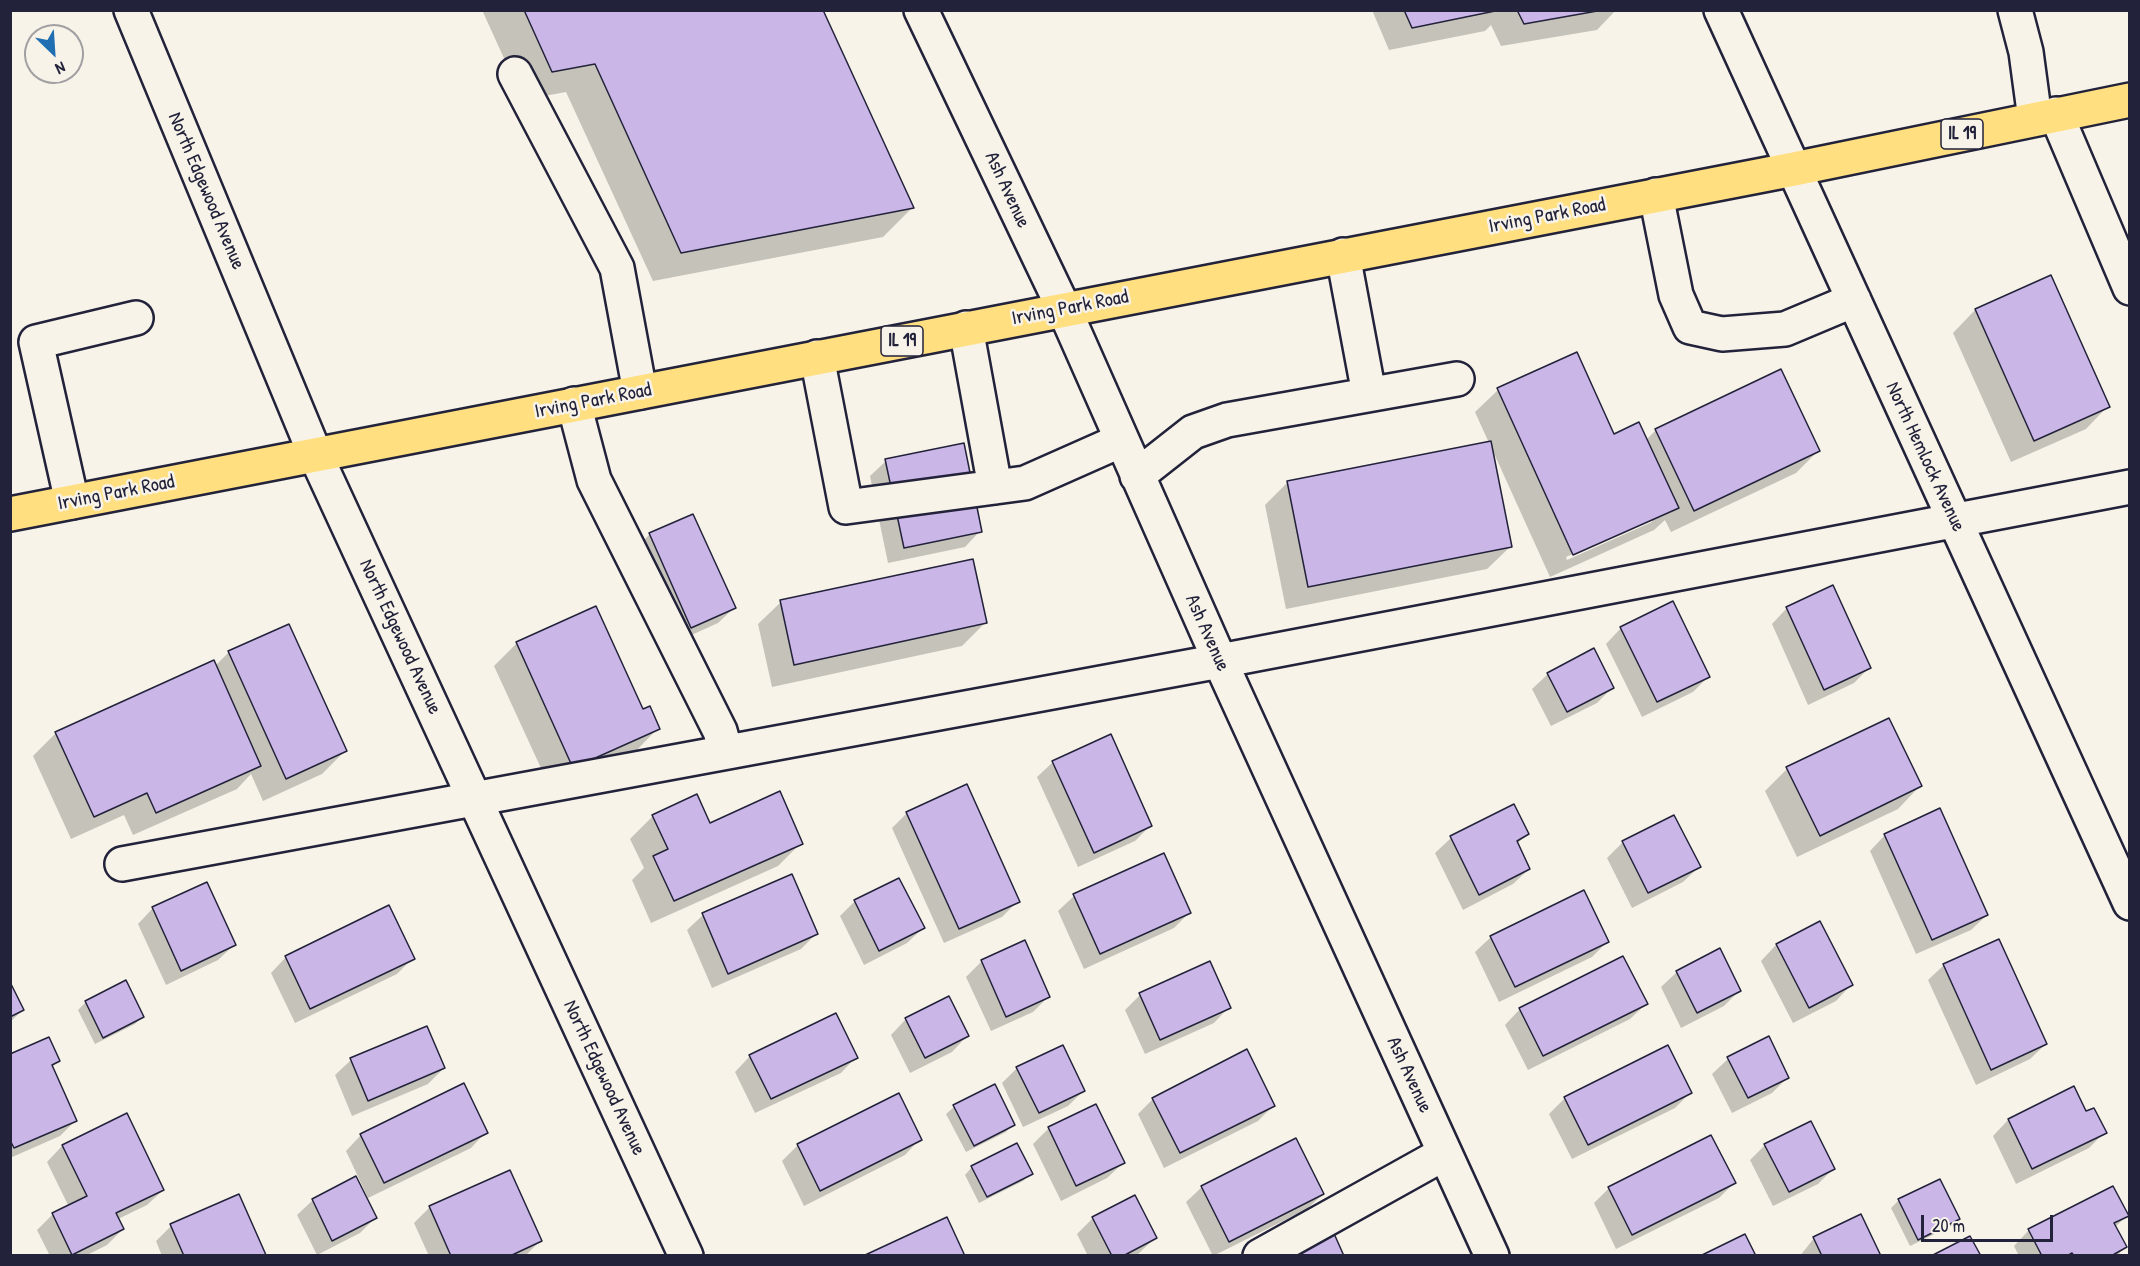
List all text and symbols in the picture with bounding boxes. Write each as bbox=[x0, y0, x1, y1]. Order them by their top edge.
north arrow bbox=[24, 24, 84, 84]
text: N bbox=[52, 57, 69, 80]
street label: North Edgewood Avenue bbox=[162, 109, 250, 273]
road number: IL 19 bbox=[1941, 119, 1983, 149]
street label: Ash Avenue bbox=[979, 148, 1035, 232]
street label: Irving Park Road bbox=[1487, 193, 1607, 239]
street label: Irving Park Road bbox=[1010, 285, 1130, 331]
road number: IL 19 bbox=[881, 326, 923, 356]
street label: Irving Park Road bbox=[533, 378, 653, 424]
street label: North Hemlock Avenue bbox=[1880, 379, 1970, 535]
street label: Irving Park Road bbox=[56, 470, 176, 516]
street label: North Edgewood Avenue bbox=[354, 556, 446, 718]
street label: Ash Avenue bbox=[1180, 591, 1234, 675]
street label: North Edgewood Avenue bbox=[558, 997, 650, 1159]
street label: Ash Avenue bbox=[1381, 1033, 1437, 1117]
scale bar bbox=[1924, 1203, 2056, 1241]
text: 20 m bbox=[1932, 1213, 1965, 1238]

